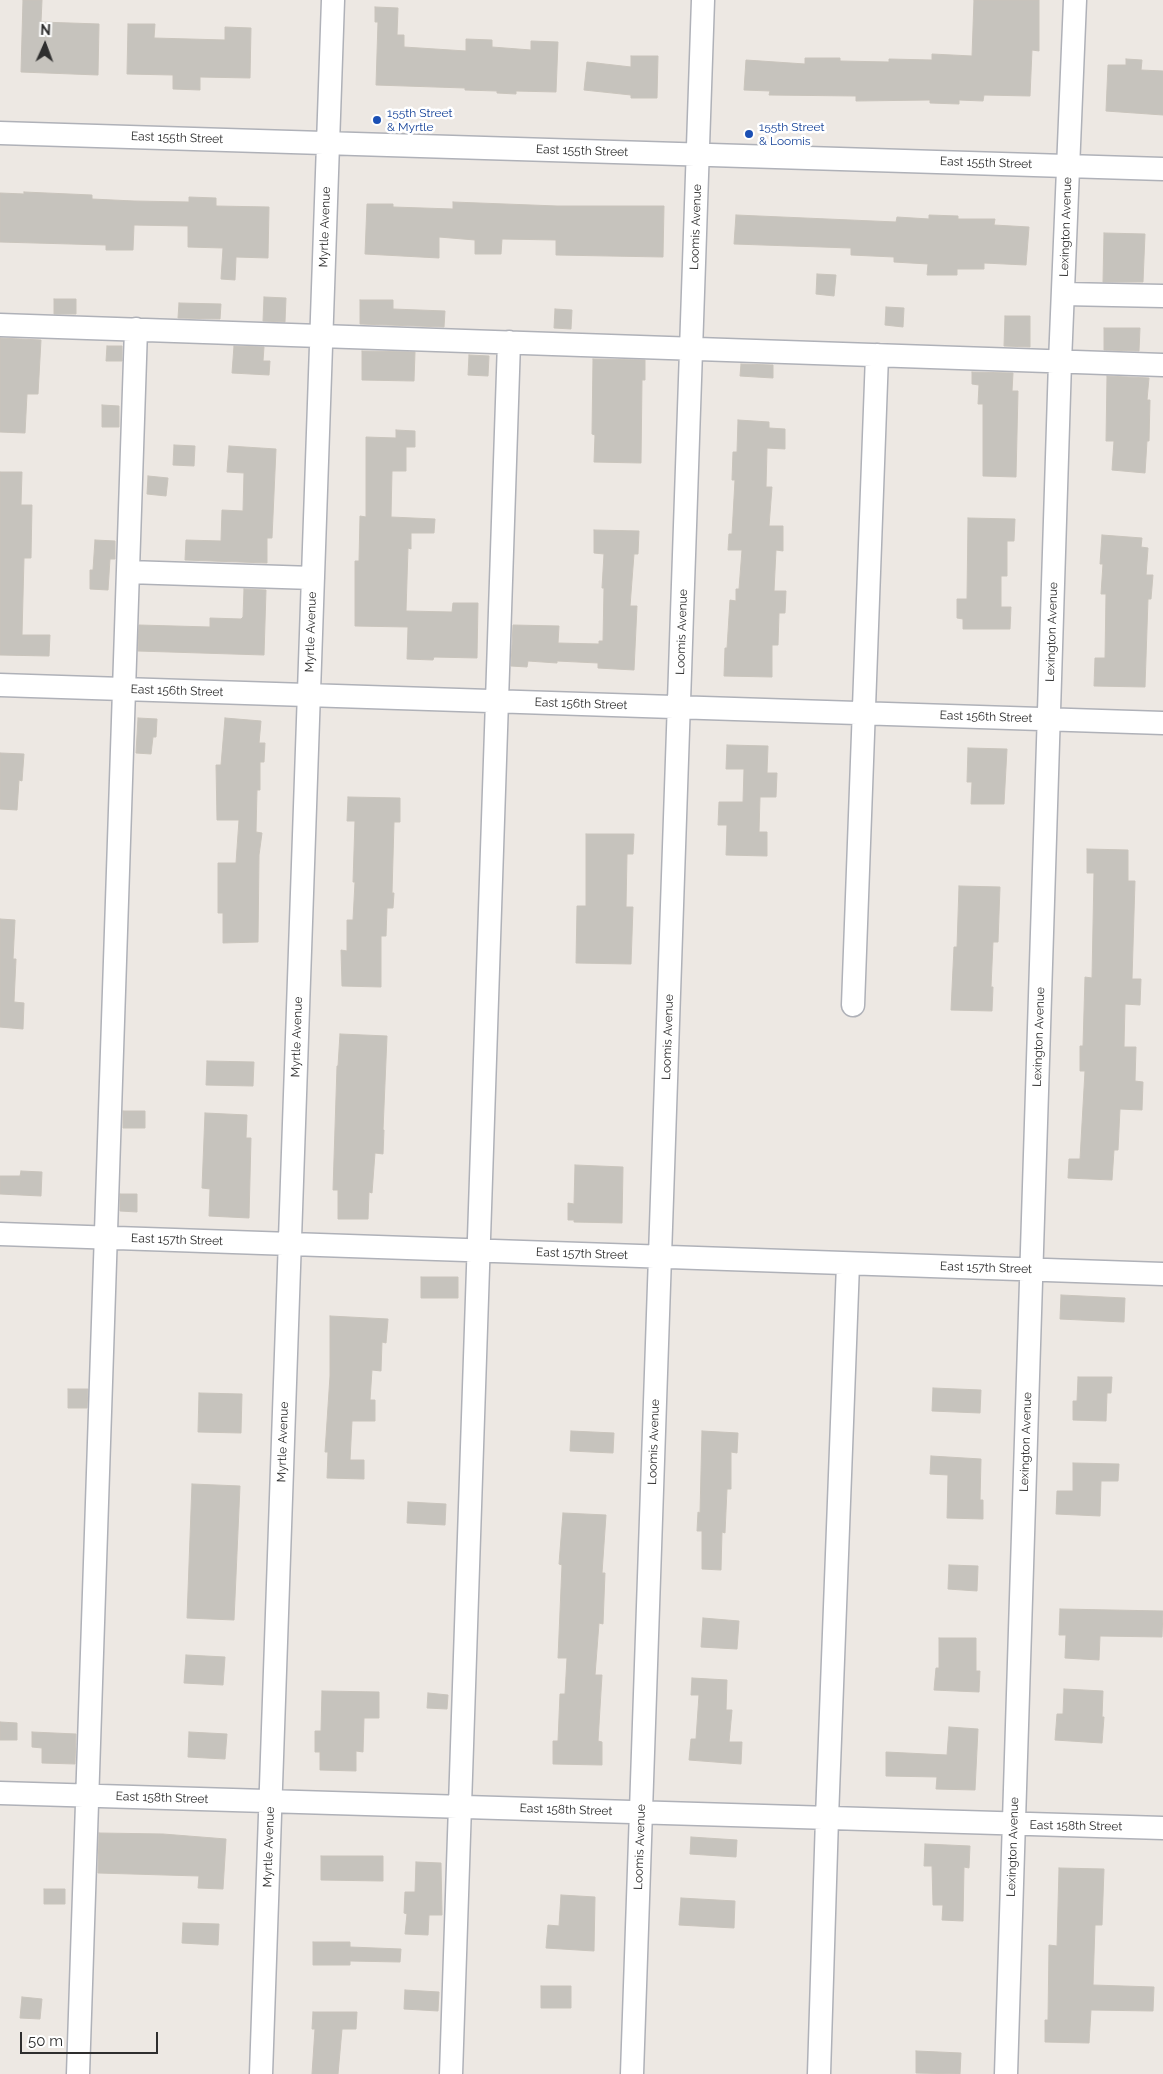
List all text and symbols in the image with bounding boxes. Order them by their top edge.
north arrow [20,20,70,70]
text: N [40,22,51,38]
place label: 155th Street & Myrtle [387,106,453,134]
marker: 155th Street & Myrtle [371,114,383,126]
place label: 155th Street & Loomis [759,120,825,148]
marker: 155th Street & Loomis [743,128,755,140]
street label: East 155th Street [131,129,223,147]
street label: East 155th Street [536,142,628,160]
street label: East 155th Street [940,154,1032,172]
street label: Lexington Avenue [1057,177,1075,277]
street label: Loomis Avenue [687,184,705,270]
street label: Myrtle Avenue [316,186,334,268]
street label: Lexington Avenue [1043,582,1061,682]
street label: Loomis Avenue [673,589,691,675]
street label: Myrtle Avenue [302,591,320,673]
street label: East 156th Street [130,682,224,700]
street label: East 156th Street [534,695,628,713]
street label: East 156th Street [939,708,1033,726]
street label: Lexington Avenue [1030,987,1048,1087]
street label: Loomis Avenue [659,994,677,1080]
street label: Myrtle Avenue [288,996,306,1078]
street label: East 157th Street [131,1231,223,1249]
street label: East 157th Street [536,1245,628,1263]
street label: East 157th Street [940,1259,1032,1277]
street label: Lexington Avenue [1017,1392,1035,1492]
street label: Loomis Avenue [645,1399,663,1485]
street label: Myrtle Avenue [274,1401,292,1483]
street label: East 158th Street [115,1789,209,1807]
street label: Lexington Avenue [1004,1797,1022,1897]
street label: East 158th Street [519,1801,613,1819]
street label: Loomis Avenue [631,1804,649,1890]
street label: Myrtle Avenue [260,1806,278,1888]
street label: East 158th Street [1029,1818,1123,1834]
scale bar [22,2022,160,2054]
text: 50 m [28,2032,63,2050]

